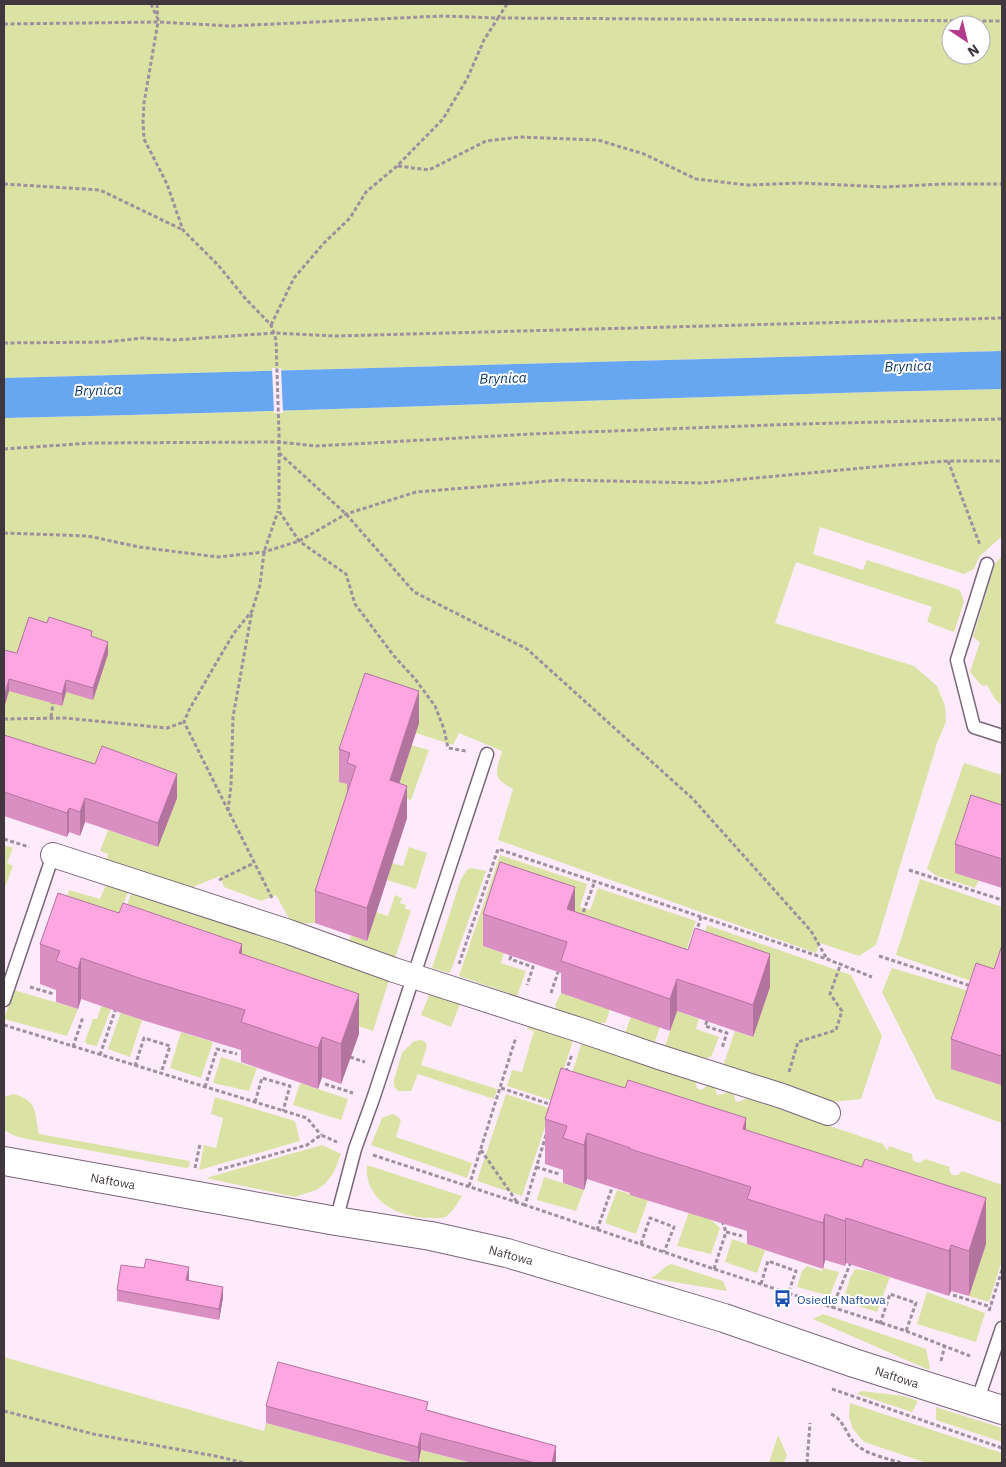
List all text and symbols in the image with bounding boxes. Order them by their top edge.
north arrow [941,15,991,65]
text: N [964,40,983,61]
water label: Brynica [884,356,932,376]
water label: Brynica [479,368,527,388]
water label: Brynica [74,380,122,400]
street label: Naftowa [89,1170,137,1192]
street label: Naftowa [487,1242,535,1268]
bus stop icon: Osiedle Naftowa [773,1289,793,1309]
place label: Osiedle Naftowa [797,1292,886,1307]
street label: Naftowa [873,1363,921,1391]

